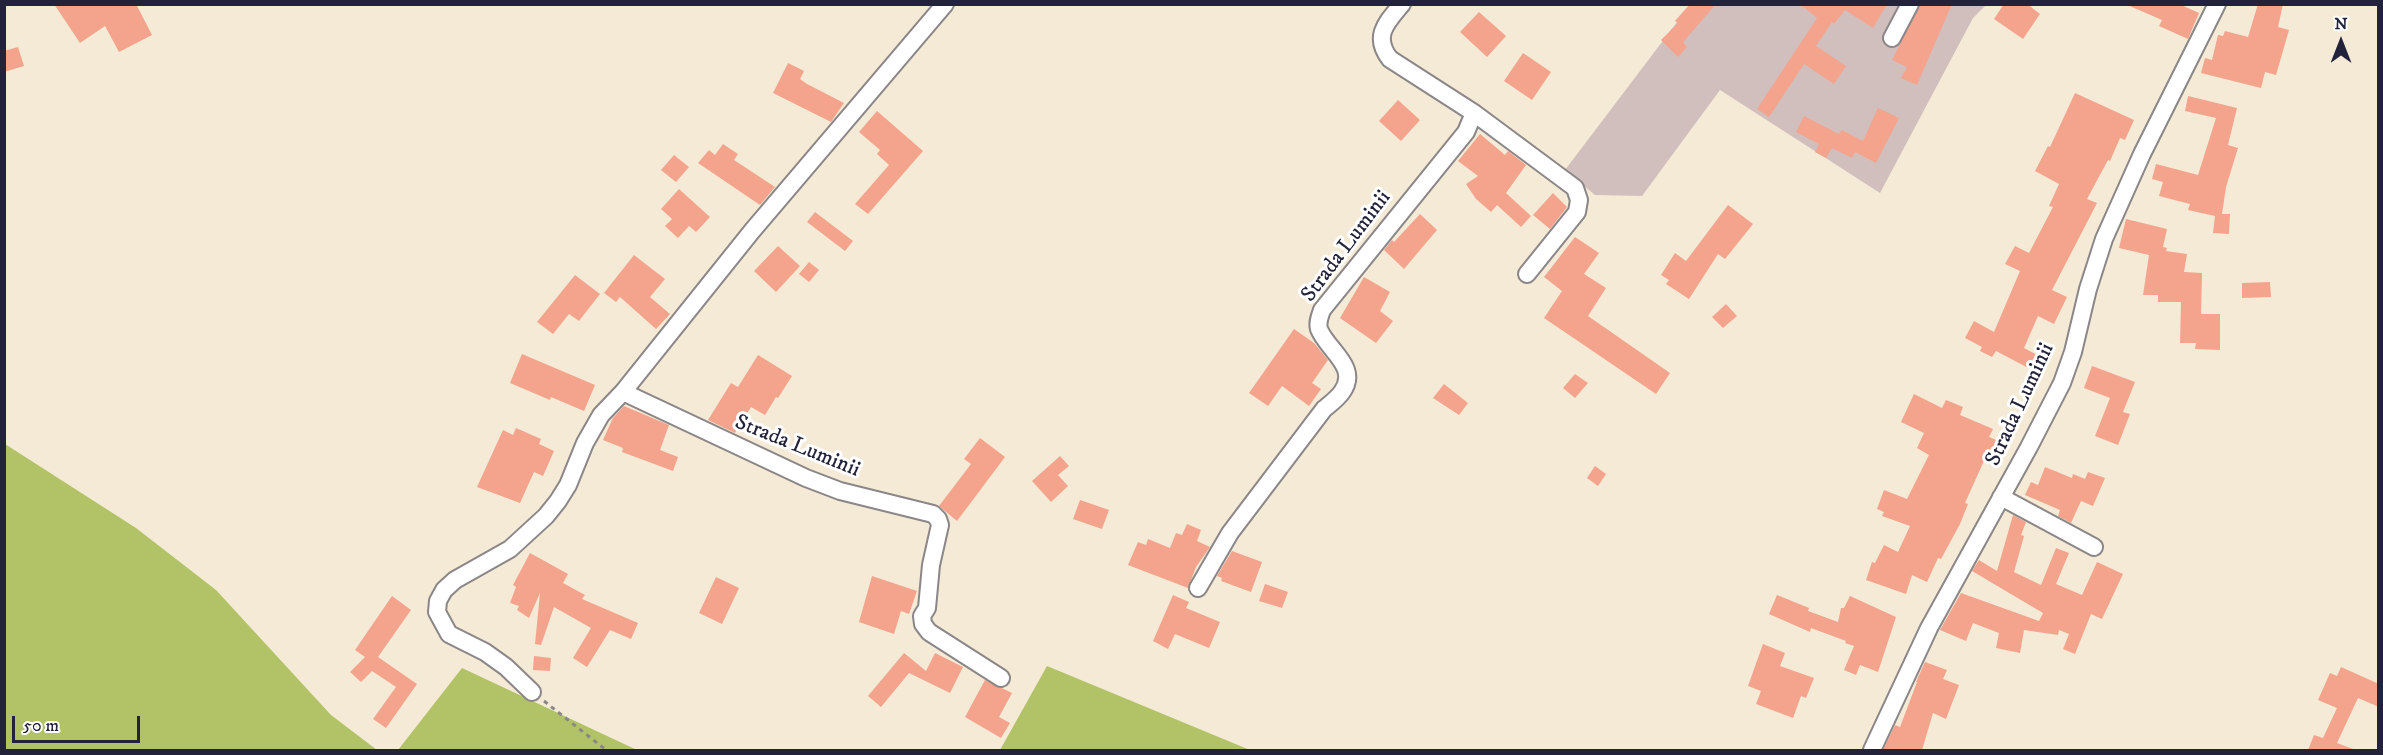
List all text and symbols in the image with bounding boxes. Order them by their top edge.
north arrow [2311,12,2371,72]
text: N [2334,14,2348,34]
street label: Strada Luminii [1297,186,1397,308]
street label: Strada Luminii [1981,339,2061,471]
street label: Strada Luminii [731,410,863,484]
scale bar [15,704,142,742]
text: 50 m [23,715,59,737]

